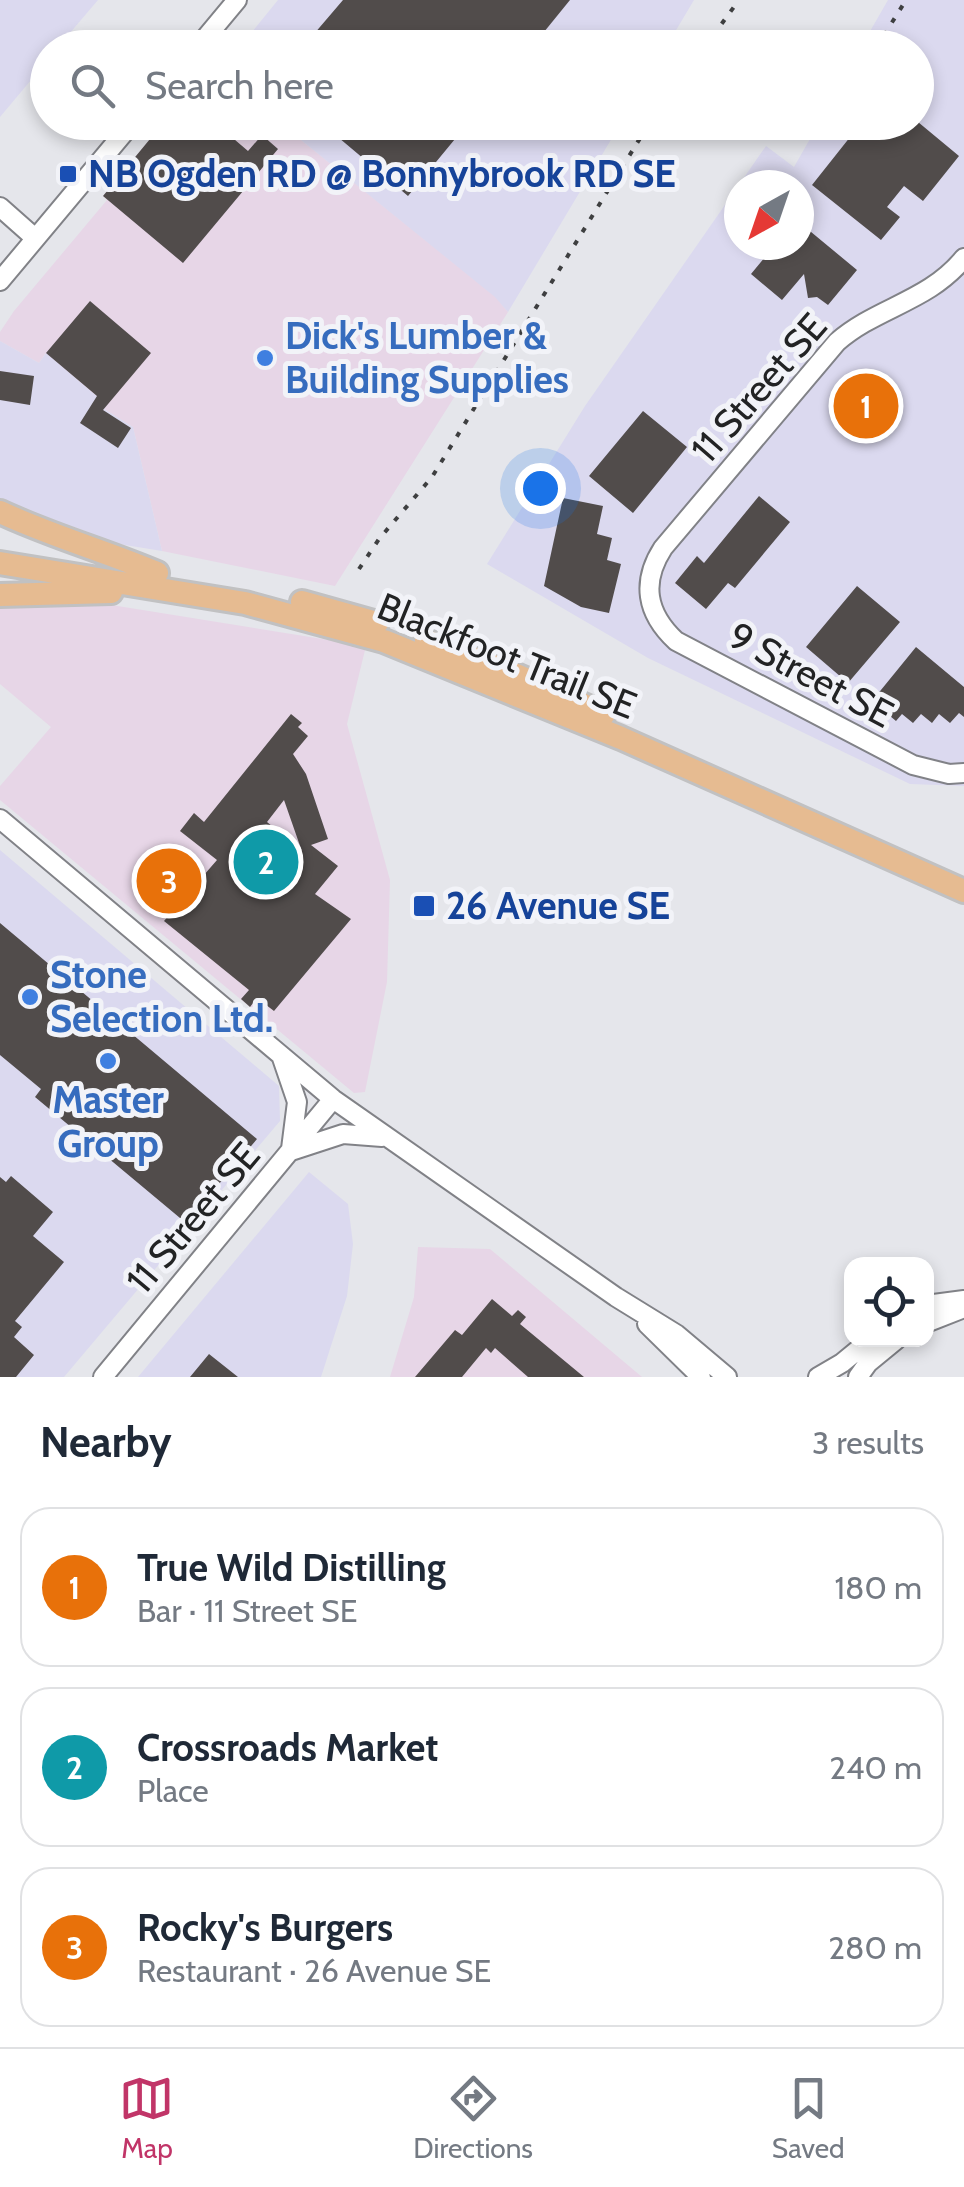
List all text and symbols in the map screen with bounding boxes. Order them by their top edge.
search box [30,30,934,140]
icon: search [65,58,120,113]
text: Search here [145,62,334,109]
place label: NB Ogden RD @ Bonnybrook RD SE [88,150,676,197]
marker: NB Ogden RD @ Bonnybrook RD SE [57,163,79,185]
north arrow [724,170,814,260]
street label: 11 Street SE [681,303,836,472]
place label: Dick's Lumber & Building Supplies [285,312,569,403]
marker: Dick's Lumber & Building Supplies [254,347,276,369]
pin: 1 [834,368,898,444]
your location [515,463,566,514]
street label: Blackfoot Trail SE [371,582,643,729]
street label: 9 Street SE [721,612,902,737]
pin: 2 [234,824,298,900]
pin: 3 [136,844,202,918]
place label: 26 Avenue SE [446,882,670,929]
marker: 26 Avenue SE [411,893,437,919]
place label: Stone Selection Ltd. [50,951,273,1042]
marker: Stone Selection Ltd. [19,986,41,1008]
marker: Master Group [97,1050,119,1072]
place label: Master Group [52,1076,164,1167]
street label: 11 Street SE [116,1133,269,1303]
map controls [844,1257,934,1347]
button: locate [844,1257,934,1347]
text: Nearby [40,1416,172,1468]
text: 3 results [812,1423,924,1462]
text: True Wild Distilling [137,1544,446,1591]
text: 1 [69,1568,80,1607]
text: 180 m [835,1568,922,1607]
text: Bar · 11 Street SE [137,1591,358,1630]
text: Crossroads Market [137,1724,438,1771]
text: 2 [66,1748,83,1787]
text: 240 m [829,1748,922,1787]
text: Place [137,1771,209,1810]
text: Rocky's Burgers [137,1904,393,1951]
text: 3 [66,1928,83,1967]
text: 280 m [828,1928,922,1967]
text: Restaurant · 26 Avenue SE [137,1951,491,1990]
tab: Map [119,2071,174,2165]
tab: Directions [413,2071,533,2165]
tab: Saved [772,2071,845,2165]

